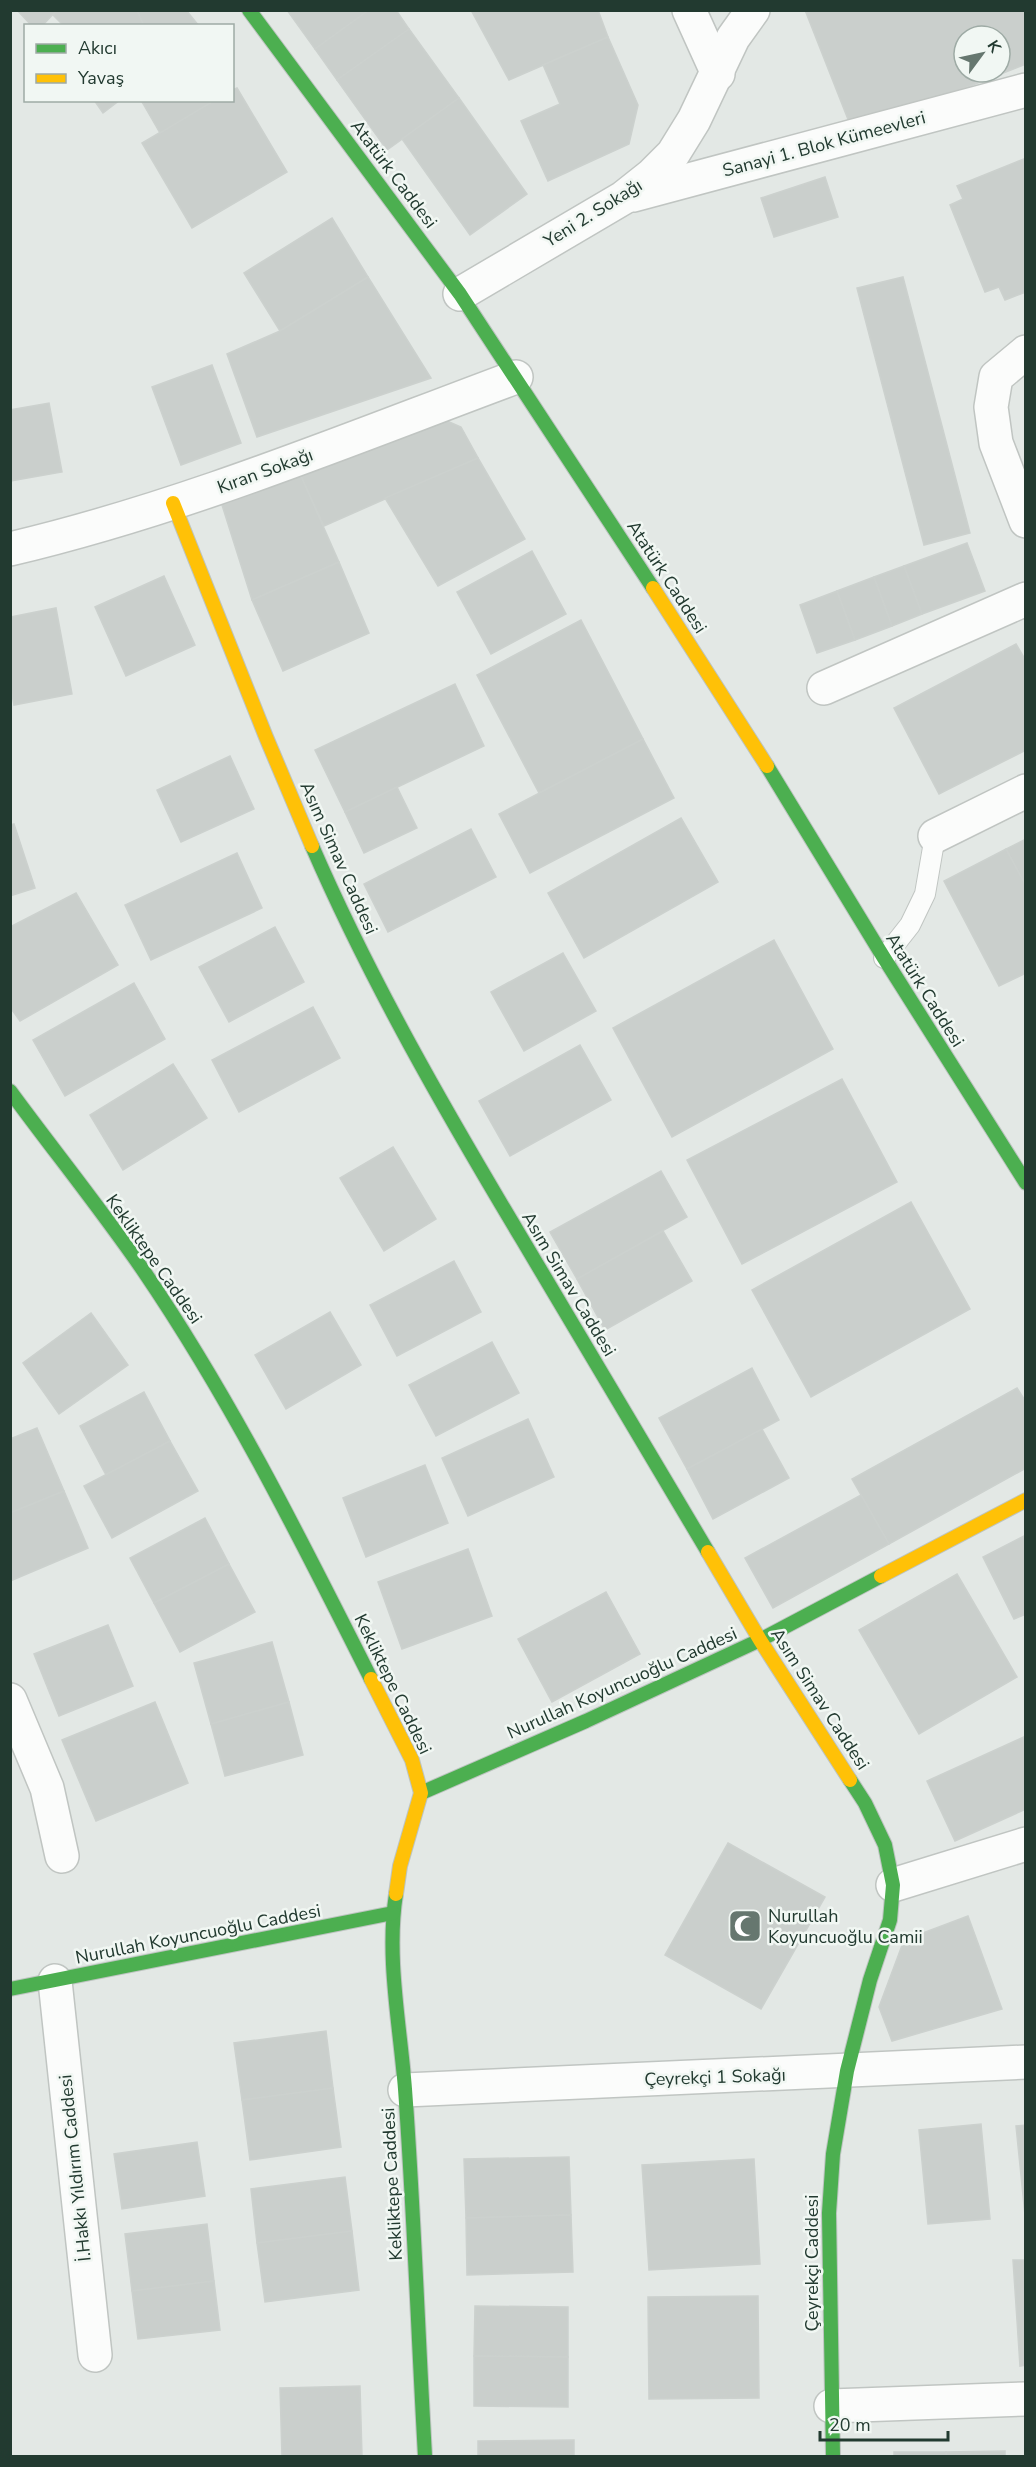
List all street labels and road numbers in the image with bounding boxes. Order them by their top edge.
street label: Sanayi 1. Blok Kümeevleri [720,105,928,183]
street label: Atatürk Caddesi [345,115,443,233]
street label: Yeni 2. Sokağı [538,173,647,253]
street label: Kıran Sokağı [214,443,316,499]
street label: Atatürk Caddesi [622,516,712,638]
street label: Asım Simav Caddesi [295,778,383,938]
street label: Atatürk Caddesi [880,929,970,1051]
street label: Kekliktepe Caddesi [100,1189,208,1329]
street label: Asım Simav Caddesi [516,1207,622,1361]
street label: Kekliktepe Caddesi [349,1610,437,1758]
street label: Nurullah Koyuncuoğlu Caddesi [503,1621,741,1745]
street label: Asım Simav Caddesi [765,1623,875,1775]
street label: Nurullah Koyuncuoğlu Caddesi [73,1898,323,1970]
street label: Çeyrekçi 1 Sokağı [644,2063,786,2091]
street label: İ.Hakkı Yıldırım Caddesi [53,2073,97,2263]
street label: Kekliktepe Caddesi [376,2107,408,2261]
street label: Çeyrekçi Caddesi [800,2195,824,2331]

